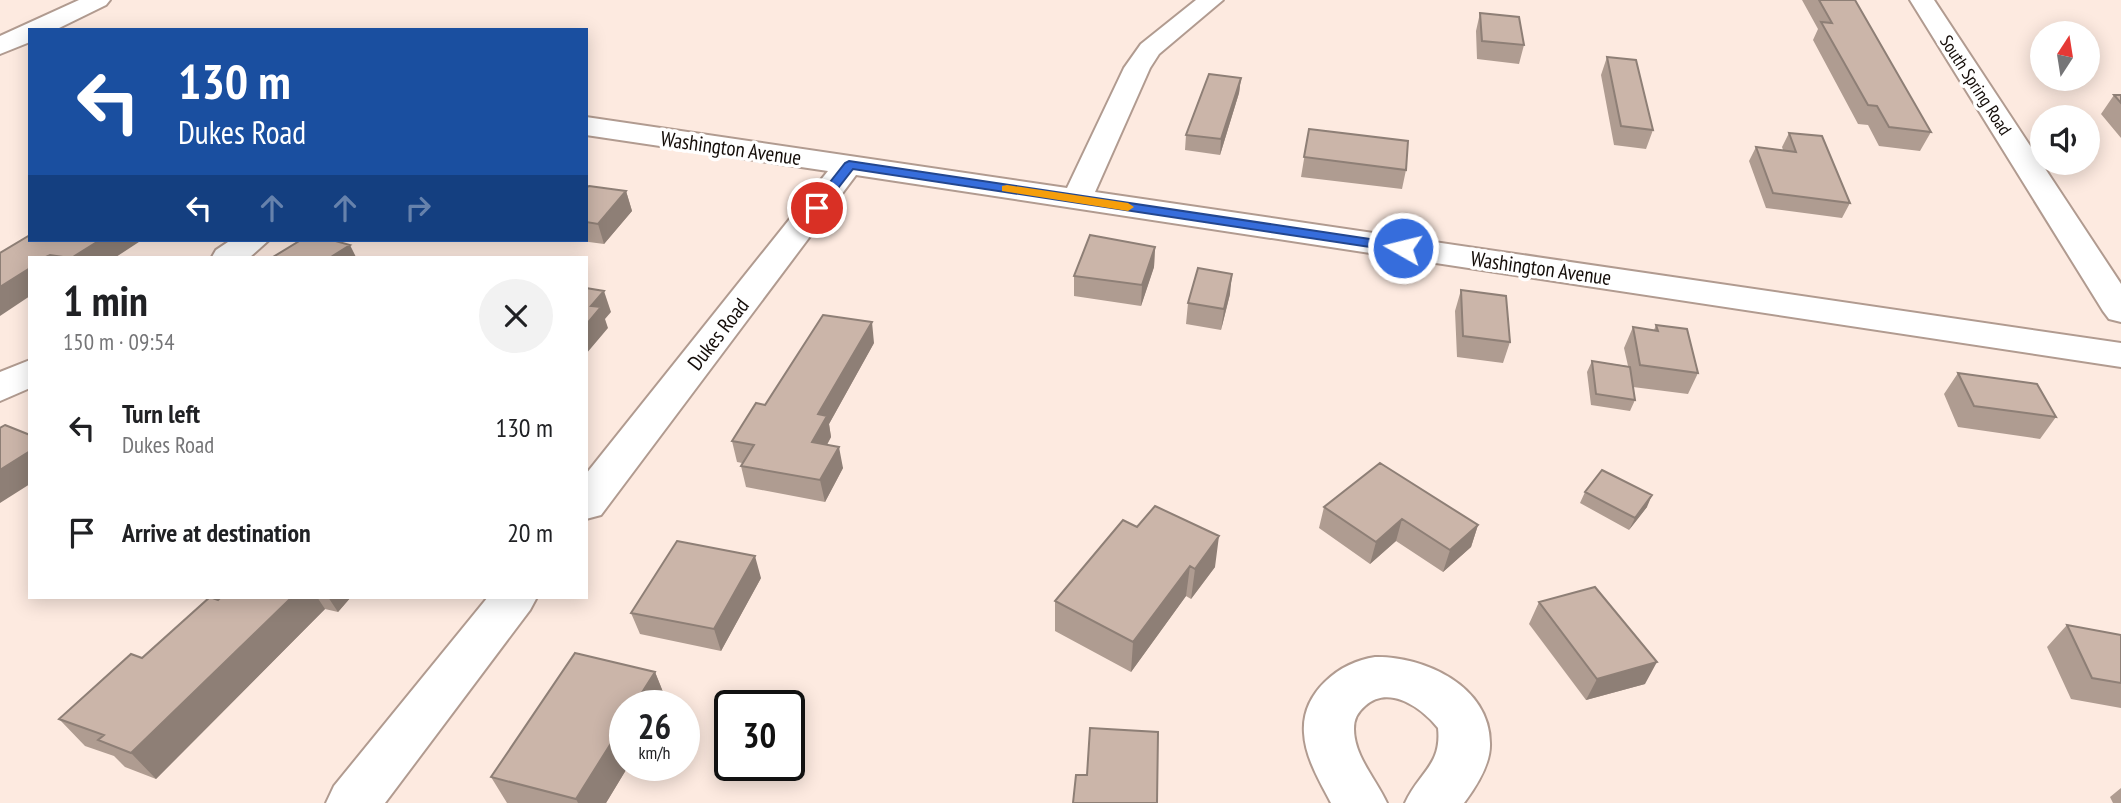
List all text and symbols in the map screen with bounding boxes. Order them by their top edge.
north arrow [2030,21,2100,91]
map controls [2030,21,2100,175]
street label: South Spring Road [1935,31,2017,139]
text: 130 m [178,49,291,113]
icon: left [63,56,154,147]
button: sound [2030,105,2100,175]
text: Dukes Road [178,111,306,153]
street label: Washington Avenue [659,125,803,171]
pin [787,178,847,238]
icon: left [180,189,218,227]
icon: ahead [253,189,291,227]
icon: ahead [326,189,364,227]
icon: right [399,189,437,227]
icon: arrive [798,189,836,227]
position arrow [1366,211,1440,285]
street label: Washington Avenue [1469,245,1613,291]
text: 1 min [63,273,148,328]
button: close [479,279,553,353]
street label: Dukes Road [681,293,755,375]
text: 150 m · 09:54 [63,327,175,356]
text: Turn left [122,397,200,430]
icon: left [63,409,101,447]
text: 130 m [495,411,553,444]
text: Dukes Road [122,430,214,459]
icon: arrive [63,514,101,552]
text: Arrive at destination [122,516,311,549]
text: 20 m [507,516,553,549]
speed limit sign: 30 [714,690,805,781]
text: 26 [638,703,671,749]
text: km/h [639,741,670,764]

